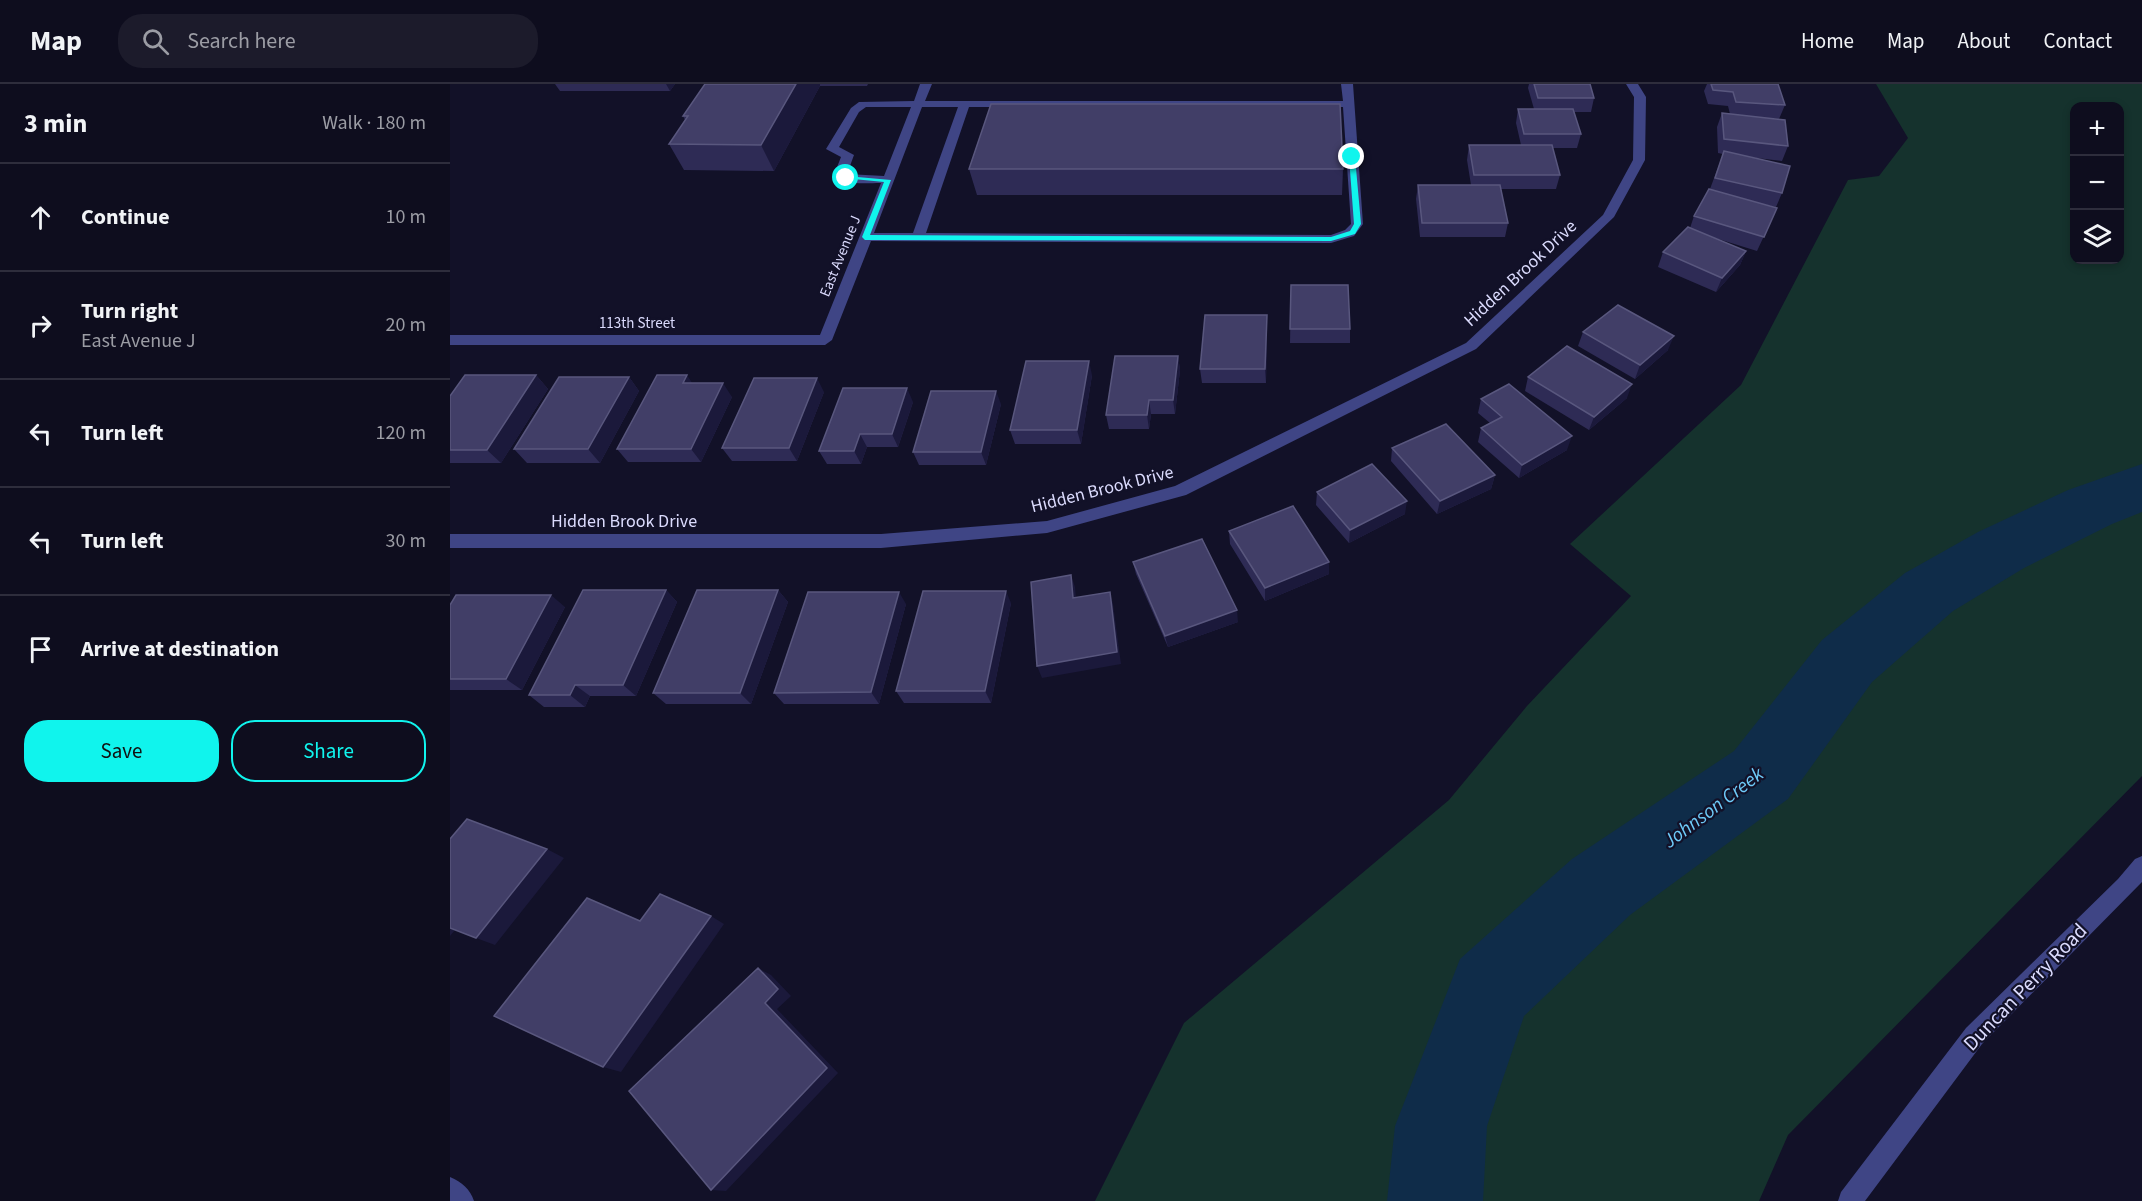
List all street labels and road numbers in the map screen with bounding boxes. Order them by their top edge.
street label: East Avenue J [815,212,866,300]
street label: Hidden Brook Drive [1458,214,1582,332]
street label: 113th Street [599,313,675,334]
street label: Hidden Brook Drive [1028,460,1176,519]
street label: Hidden Brook Drive [551,509,697,534]
street label: Duncan Perry Road [1956,916,2094,1058]

